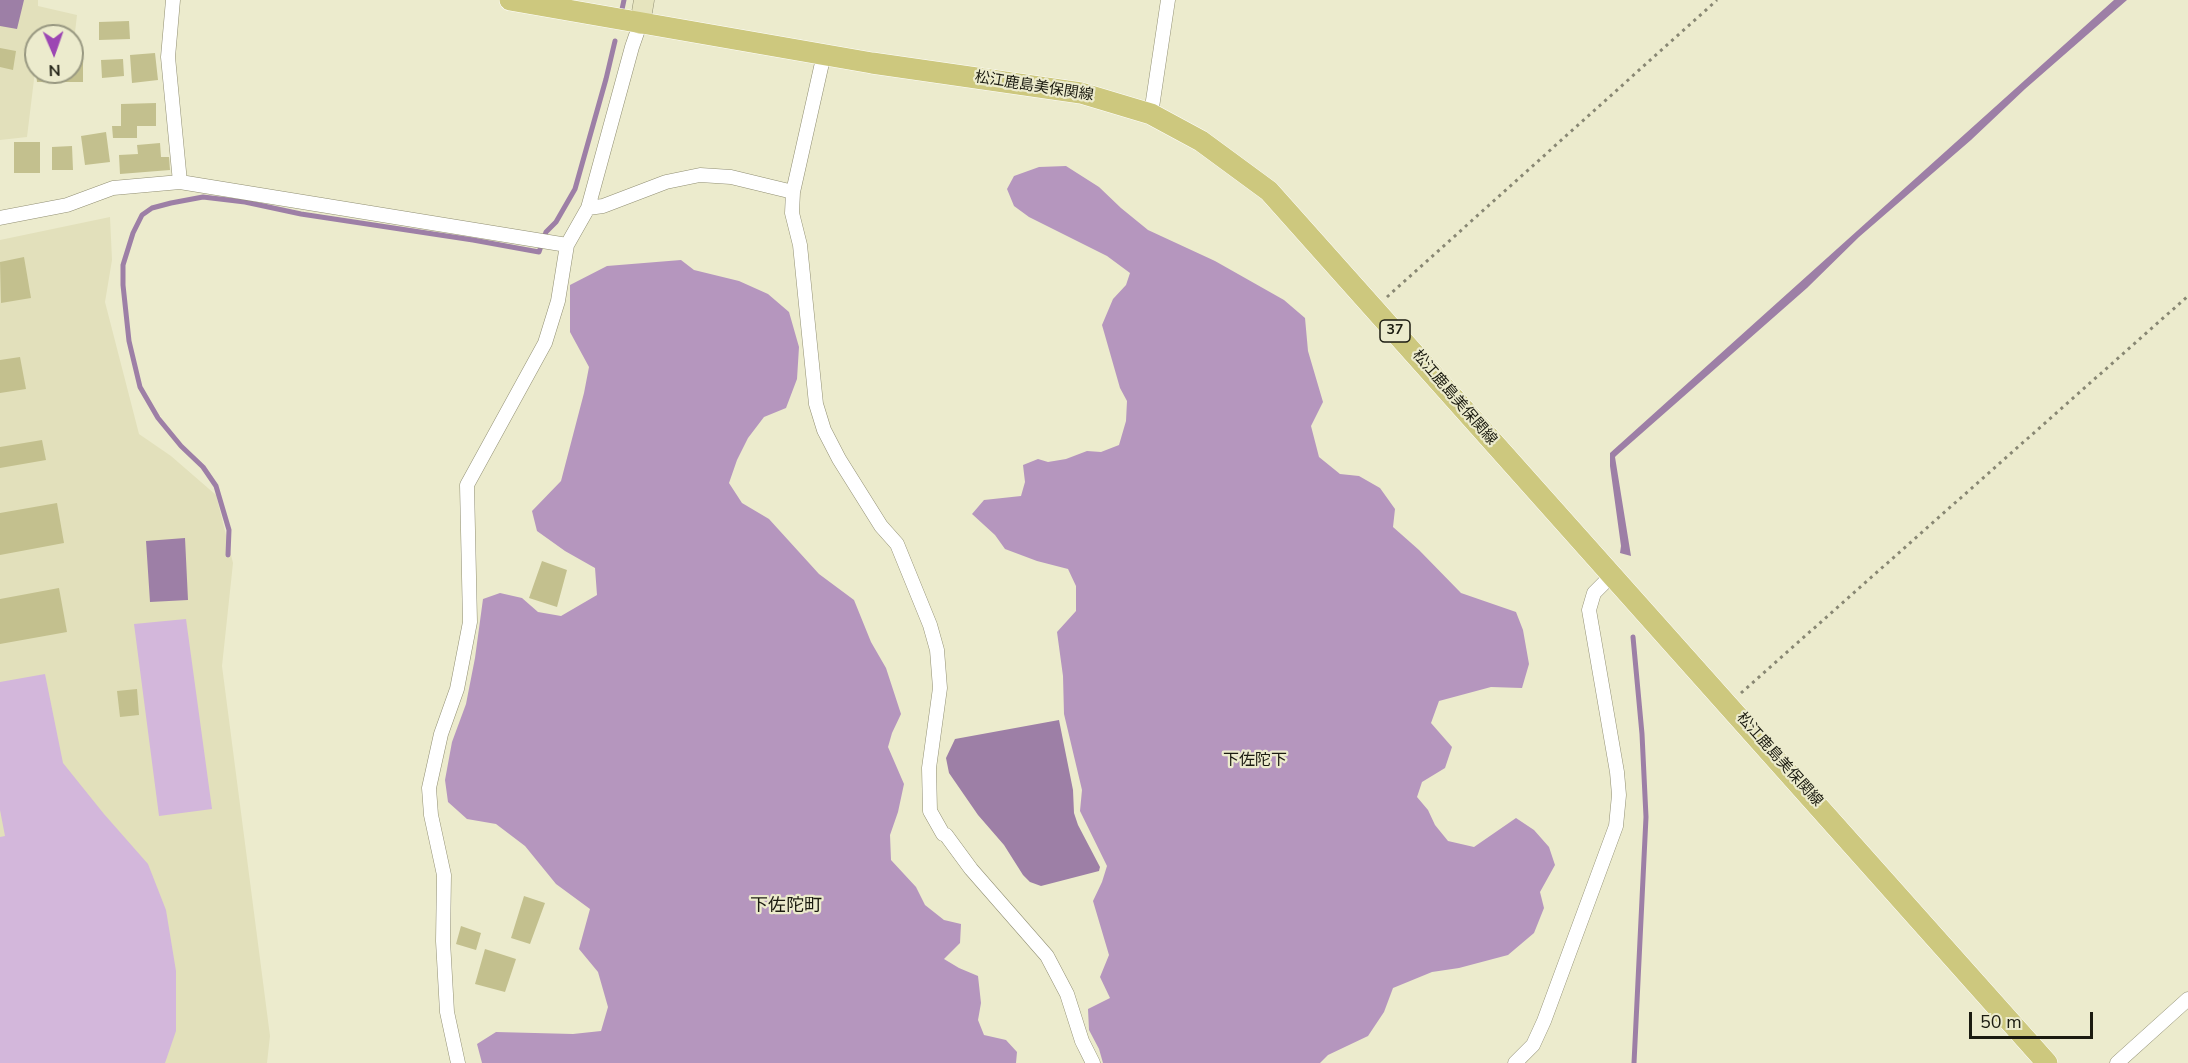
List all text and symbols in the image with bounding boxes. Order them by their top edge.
north arrow [24,24,84,84]
text: N [48,59,61,81]
street label: 松江鹿島美保関線 [973,69,1095,105]
road number: 37 [1380,320,1410,342]
street label: 松江鹿島美保関線 [1408,347,1500,449]
street label: 松江鹿島美保関線 [1732,709,1826,811]
district label: 下佐陀下 [1223,751,1287,771]
district label: 下佐陀町 [750,896,822,918]
scale bar [1972,1000,2096,1038]
text: 50 m [1980,1010,2022,1034]

